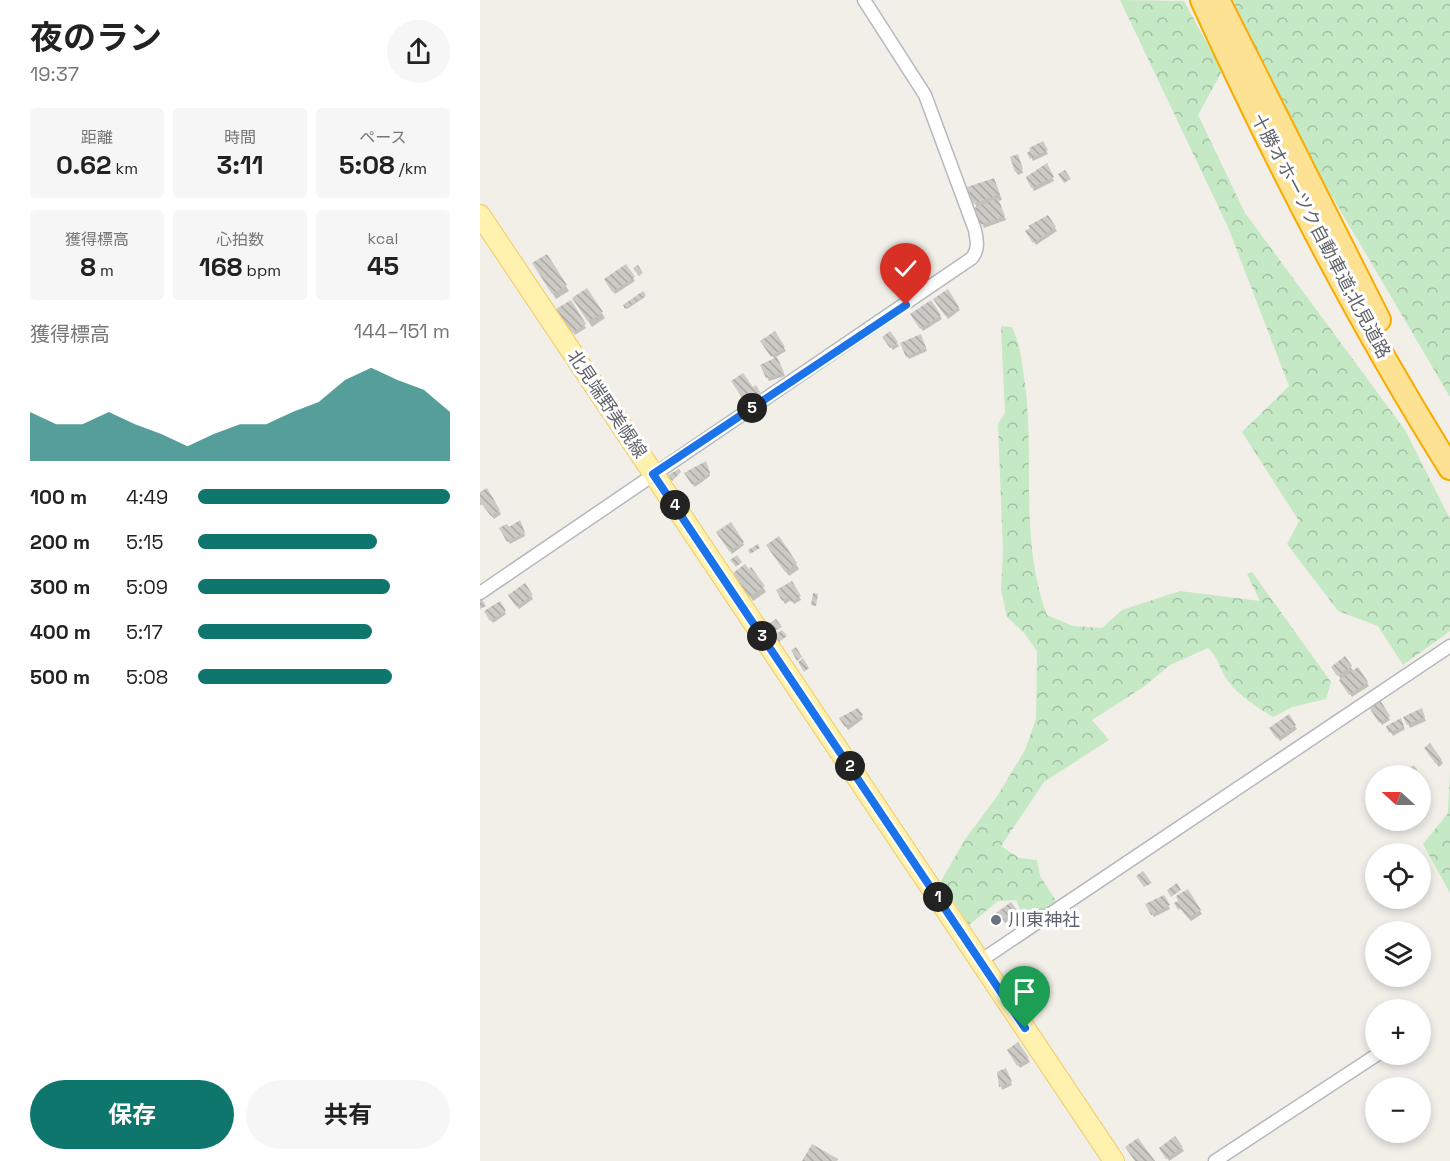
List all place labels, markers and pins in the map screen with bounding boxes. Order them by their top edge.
pin [880,243,931,305]
pin: 5 [737,393,767,423]
pin: 4 [660,490,690,520]
pin: 3 [747,621,777,651]
pin: 2 [835,751,865,781]
pin: 1 [923,882,953,912]
place label: 川東神社 [1008,908,1080,931]
marker: 川東神社 [989,913,1003,927]
pin [999,966,1050,1028]

